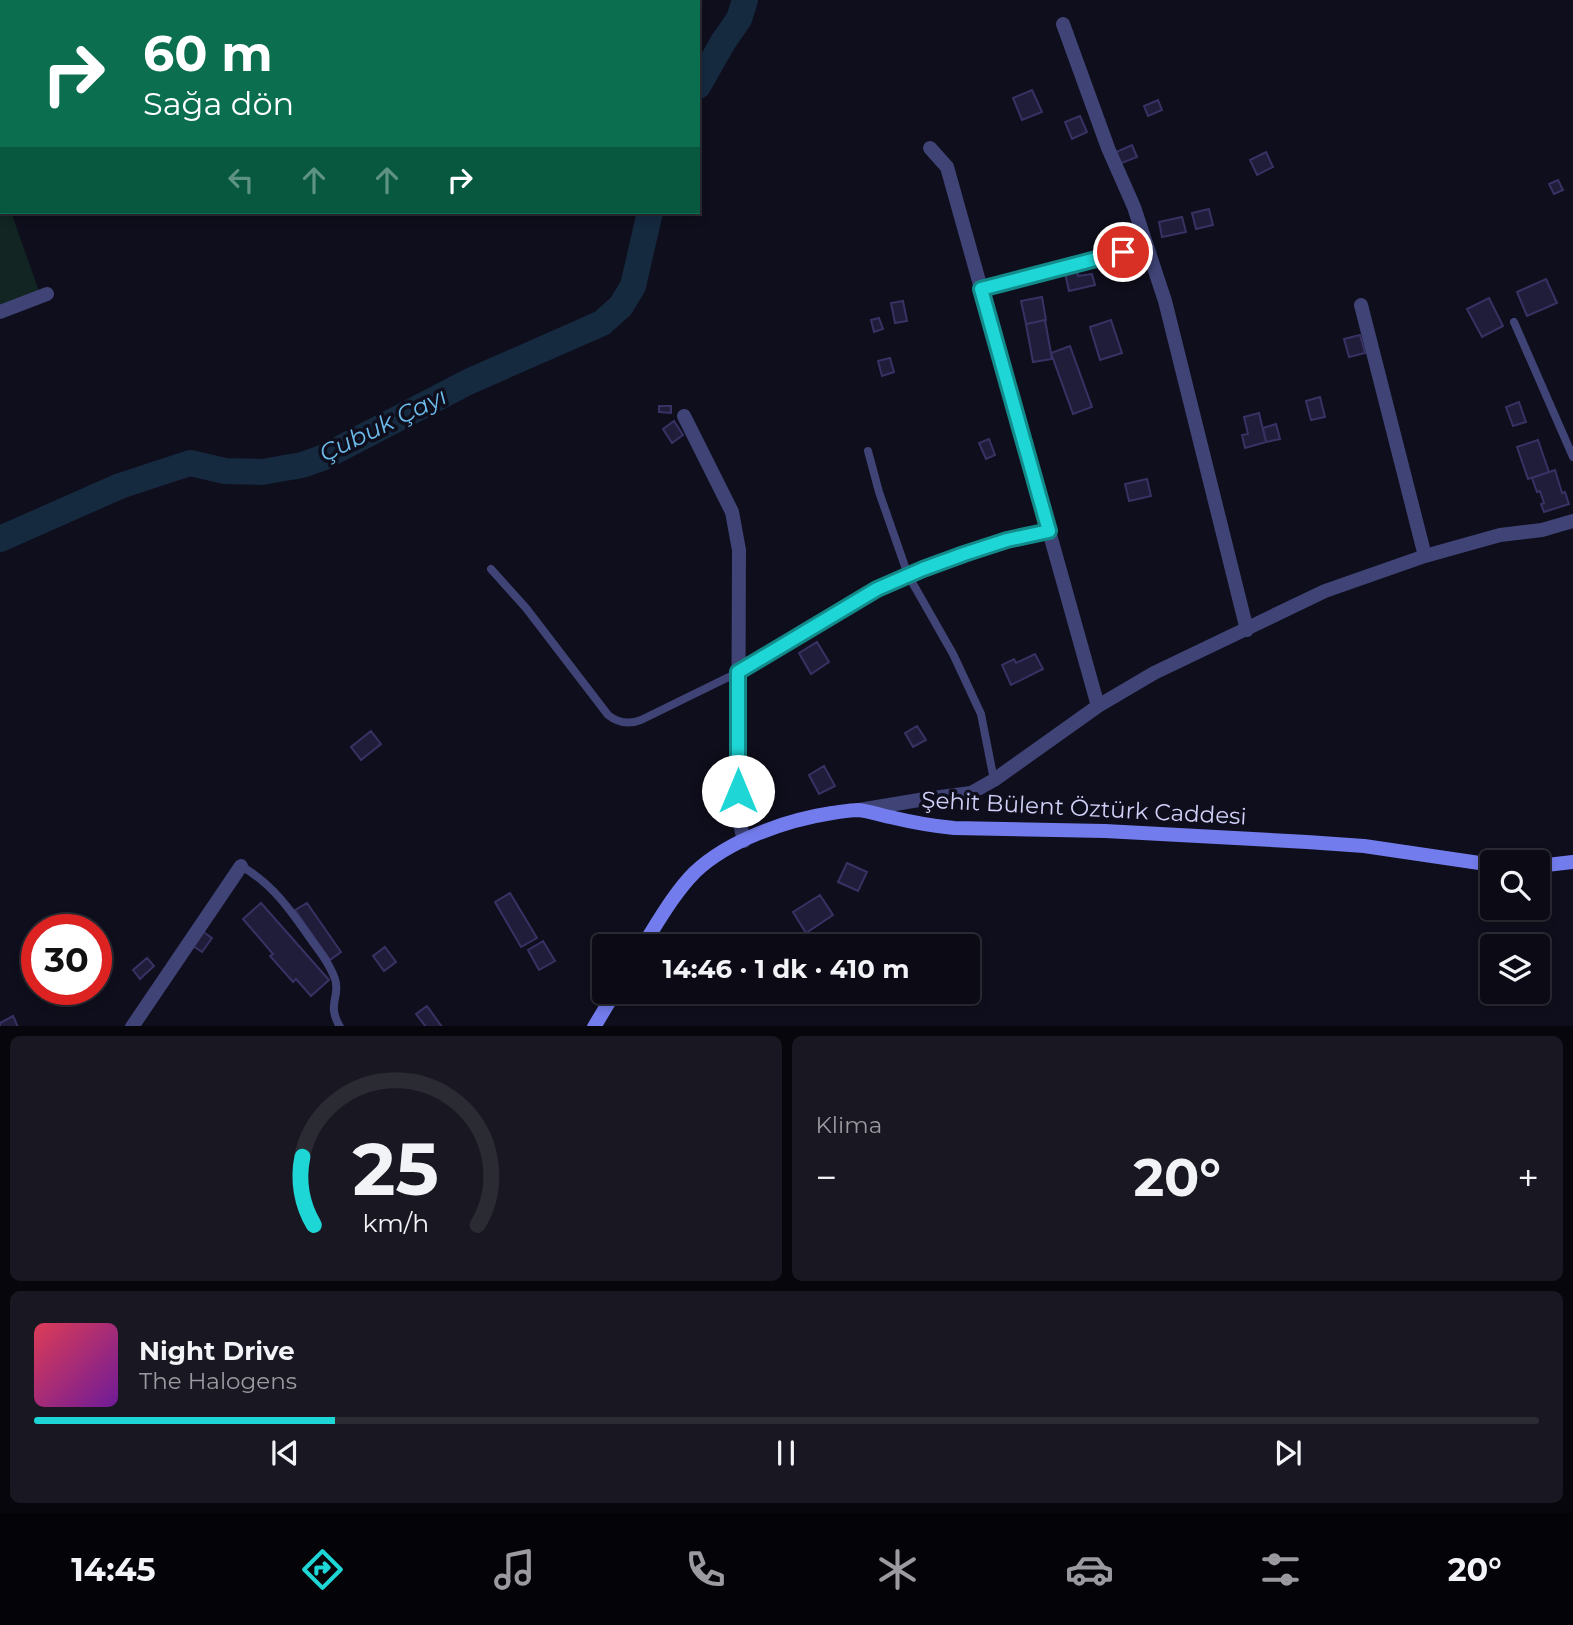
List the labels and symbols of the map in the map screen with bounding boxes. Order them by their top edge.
pin [1093,222,1153,282]
water label: Çubuk Çayı [314,381,451,468]
position arrow [701,754,775,828]
street label: Şehit Bülent Öztürk Caddesi [921,785,1247,831]
speed limit sign: 30 [21,914,112,1005]

